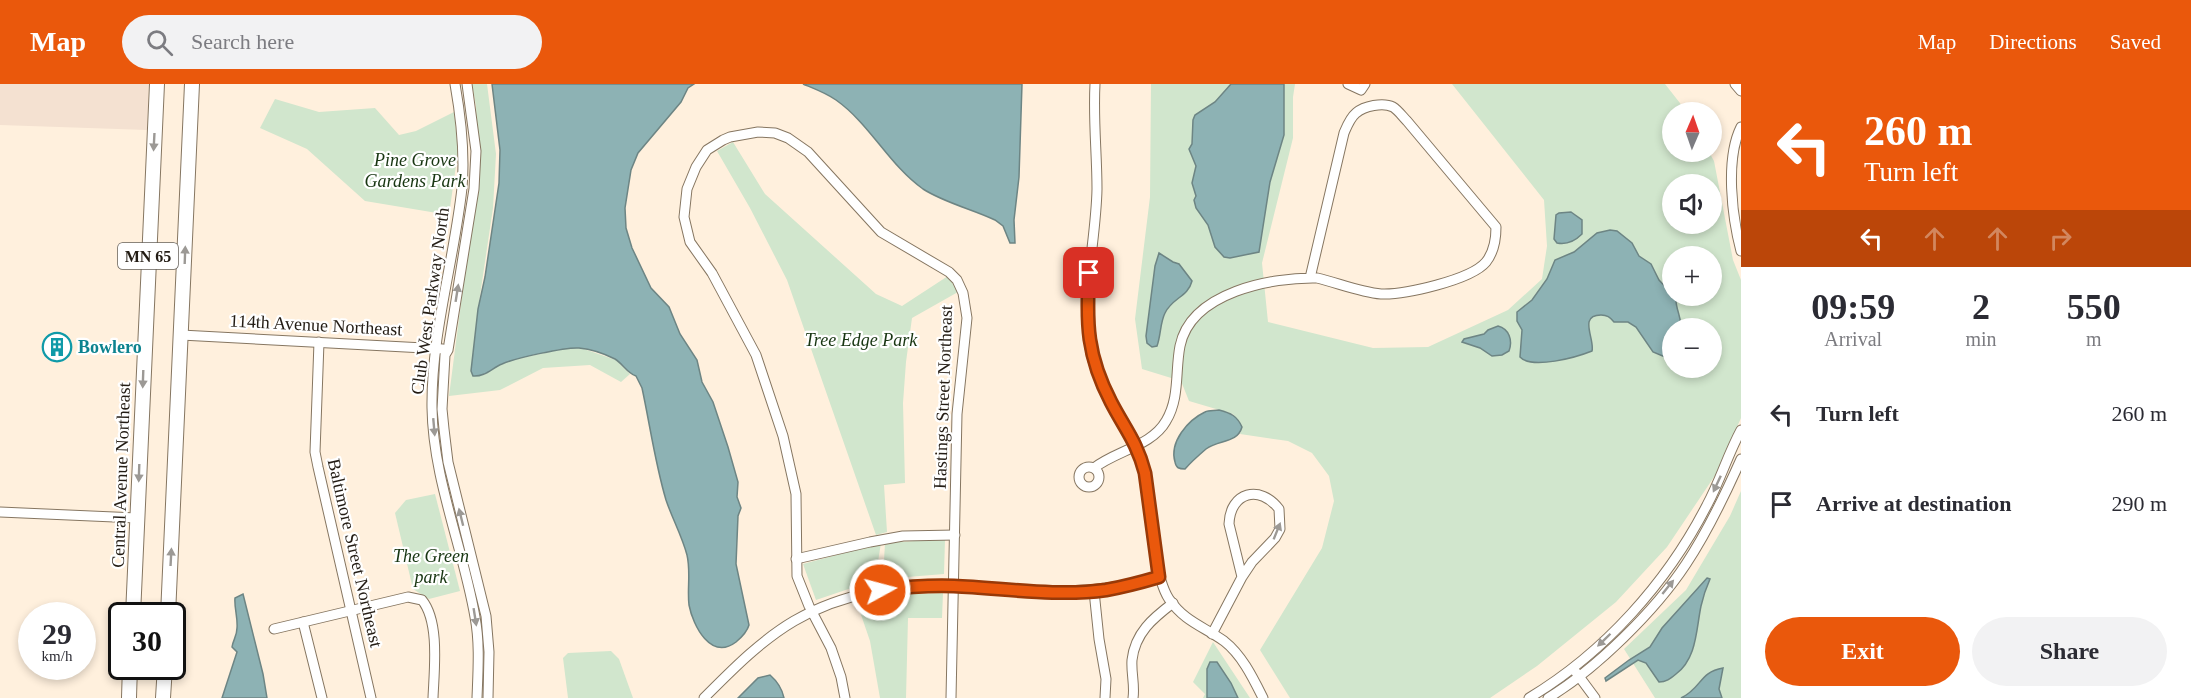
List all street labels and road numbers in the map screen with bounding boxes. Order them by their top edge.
street label: Club West Parkway North [407,206,453,396]
road number: MN 65 [118,243,178,269]
street label: Hastings Street Northeast [930,305,956,489]
street label: 114th Avenue Northeast [229,310,403,340]
street label: Central Avenue Northeast [108,382,134,568]
street label: Baltimore Street Northeast [324,457,386,649]

